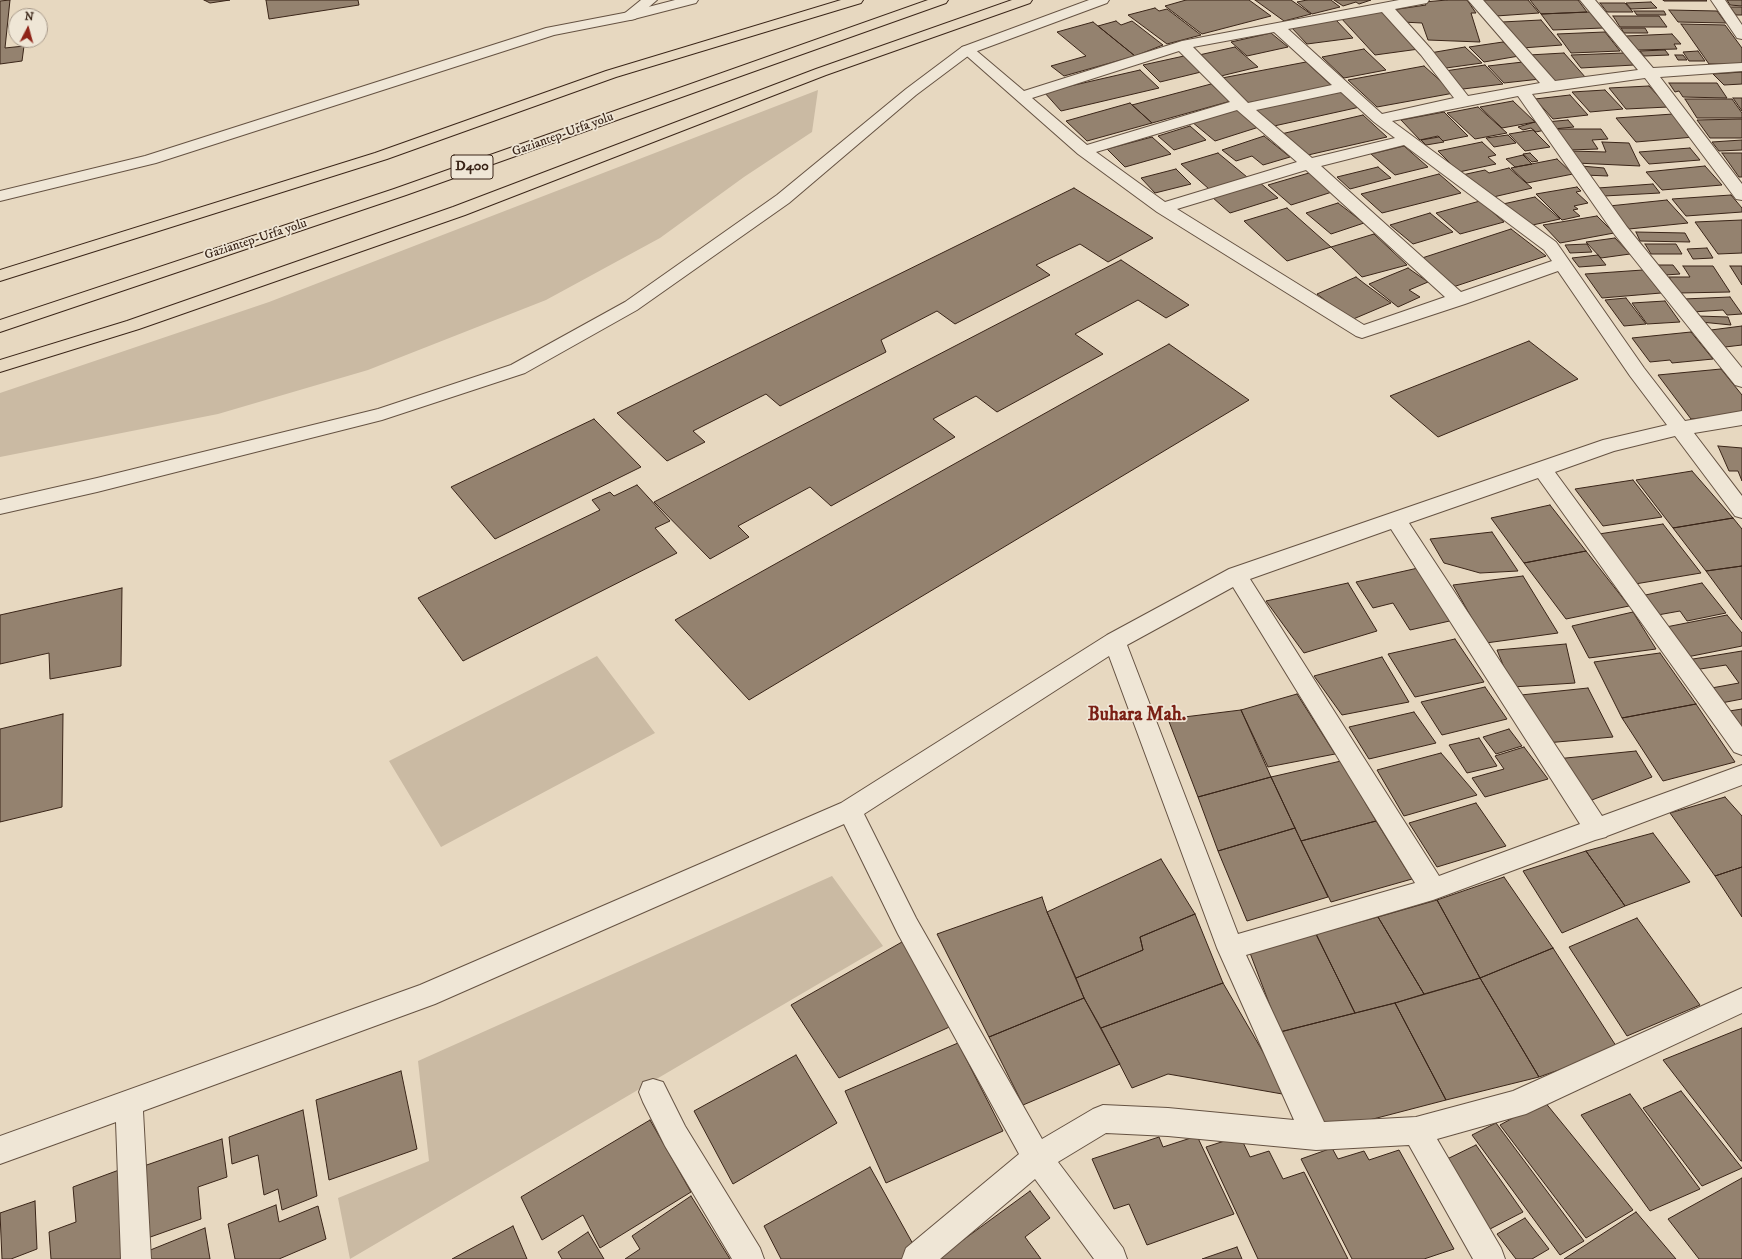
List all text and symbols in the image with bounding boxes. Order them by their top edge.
north arrow [8,8,48,48]
text: N [24,10,34,24]
street label: Gaziantep-Urfa yolu [510,109,616,161]
road number: D400 [451,155,493,179]
street label: Gaziantep-Urfa yolu [203,216,309,264]
district label: Buhara Mah. [1088,705,1186,727]

